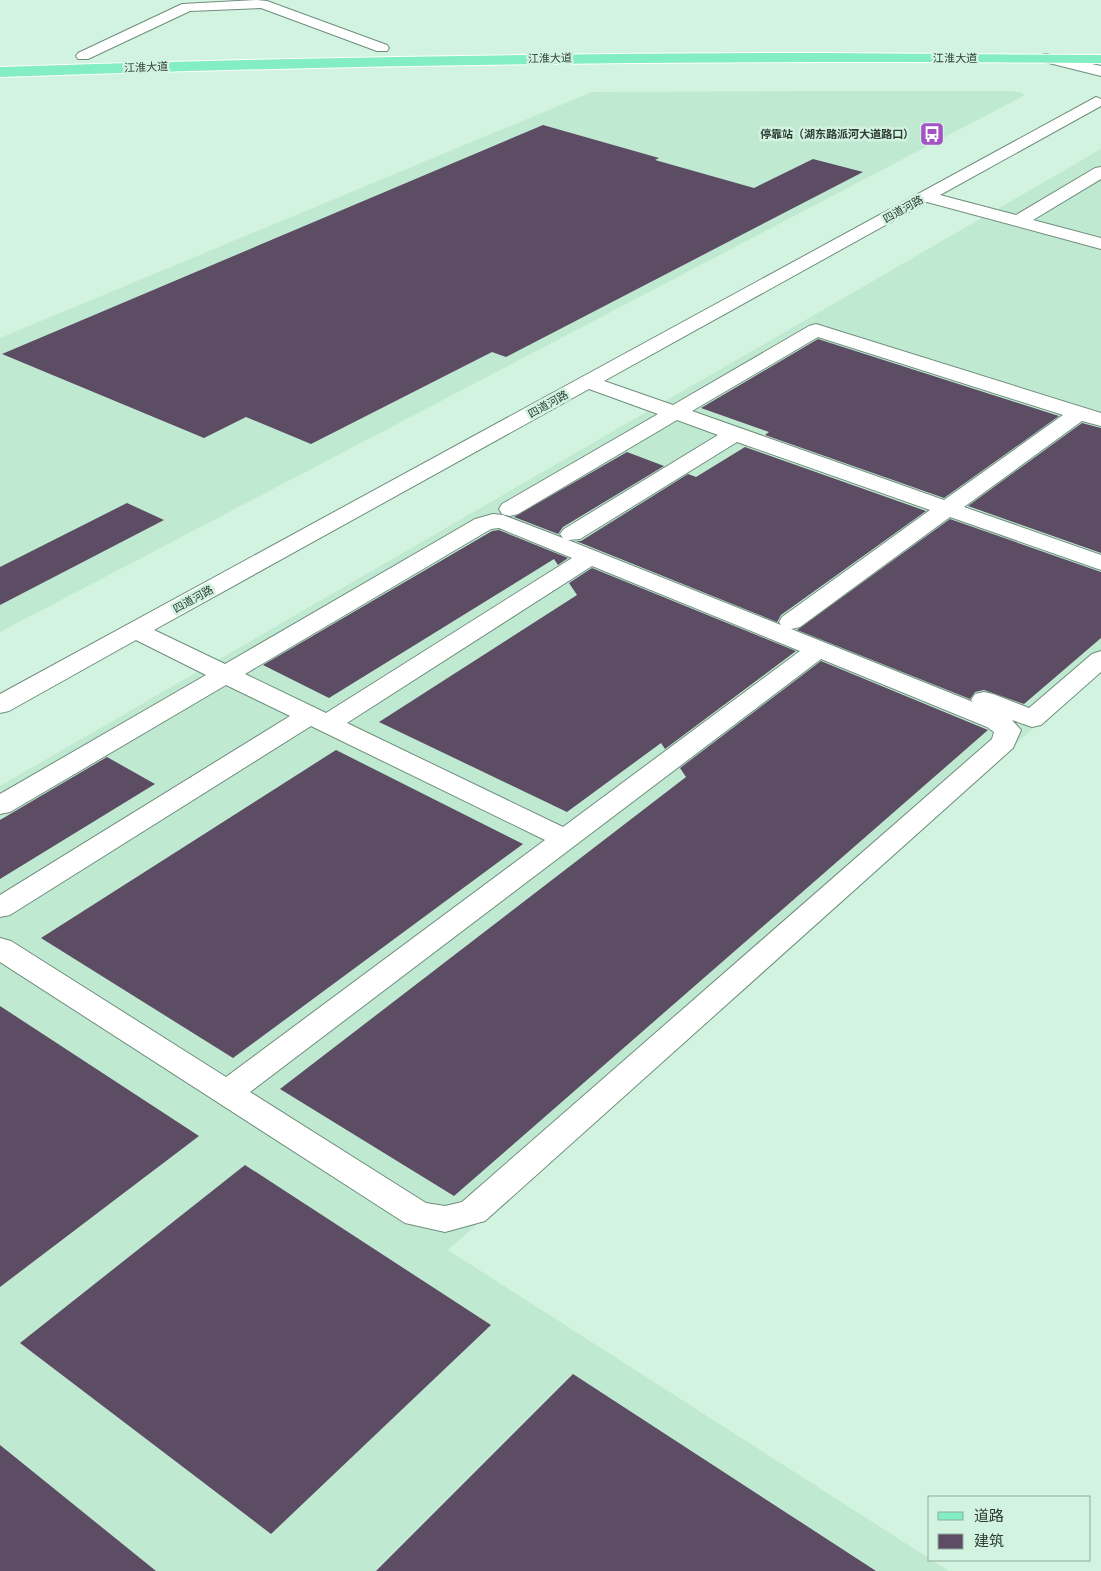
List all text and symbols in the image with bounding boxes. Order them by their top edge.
street label: 江淮大道 [528,52,572,66]
street label: 江淮大道 [933,52,977,66]
street label: 江淮大道 [124,60,168,76]
bus stop icon: 停靠站（湖东路派河大道路口） [919,121,945,147]
place label: 停靠站（湖东路派河大道路口） [760,128,914,142]
street label: 四道河路 [881,193,926,227]
street label: 四道河路 [526,388,571,422]
street label: 四道河路 [171,583,216,617]
legend [928,1496,1091,1561]
text: 道路 [974,1508,1004,1527]
text: 建筑 [974,1533,1004,1552]

